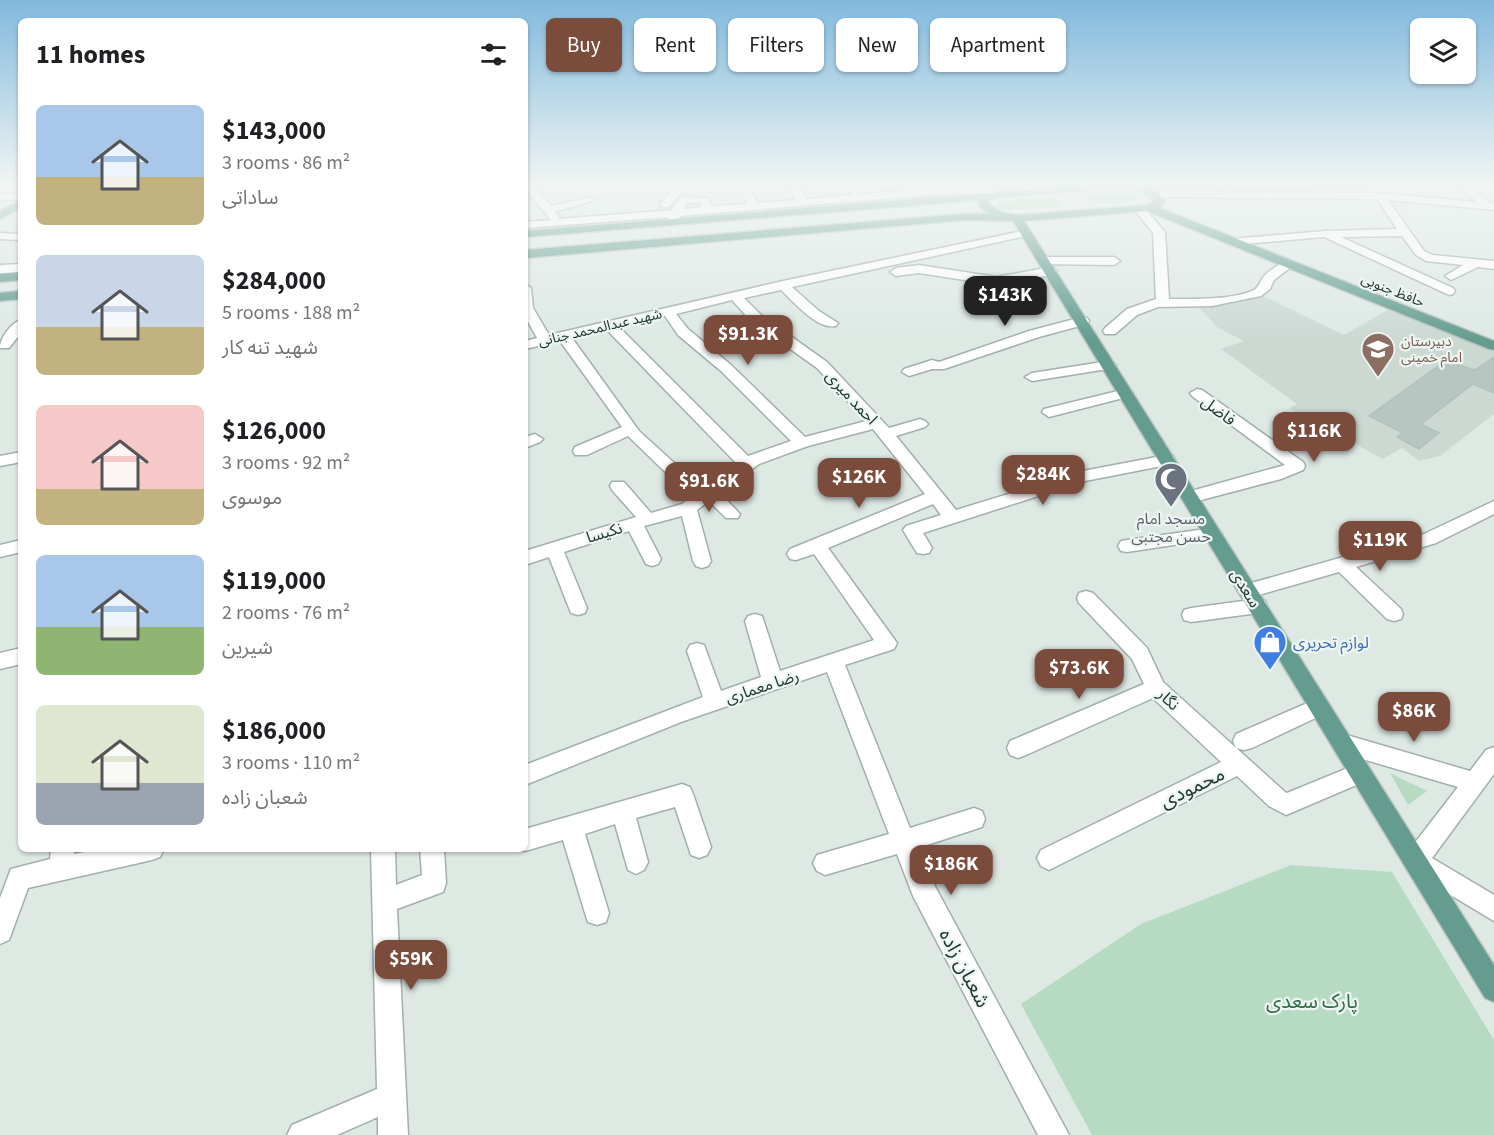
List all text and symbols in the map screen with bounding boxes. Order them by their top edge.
chip: Buy [546,18,622,72]
chip: Rent [634,18,716,72]
chip: Filters [728,18,824,72]
chip: New [836,18,918,72]
chip: Apartment [930,18,1066,72]
map controls [1410,18,1476,84]
button: layers [1410,18,1476,84]
text: 11 homes [36,36,145,73]
icon: filters [477,38,510,71]
text: $143,000 [222,112,326,149]
icon: home [84,129,156,201]
text: 3 rooms · 86 m² [222,149,350,177]
text: ساداتی [222,184,279,212]
text: $284,000 [222,262,326,299]
street label: حافظ جنوبی [1358,269,1427,313]
pin: $143K [963,276,1047,327]
icon: home [84,279,156,351]
text: $143K [978,281,1032,309]
text: 5 rooms · 188 m² [222,299,360,327]
street label: شهید عبدالمحمد جنانی [536,304,664,352]
pin: $91.3K [699,315,797,366]
text: $91.3K [718,320,778,348]
school or university icon: دبیرستان امام خمینی [1360,331,1396,378]
place label: دبیرستان امام خمینی [1401,332,1462,368]
text: شهید تنه کار [222,334,318,362]
street label: احمد میری [820,366,882,430]
street label: فاضل [1197,391,1240,431]
text: $126,000 [222,412,326,449]
pin: $116K [1272,412,1356,463]
text: $116K [1287,417,1341,445]
icon: home [84,429,156,501]
text: 3 rooms · 92 m² [222,449,350,477]
pin: $284K [1001,455,1085,506]
pin: $126K [817,458,901,509]
text: $284K [1016,460,1070,488]
mosque icon: مسجد امام حسن مجتبی [1153,461,1189,508]
pin: $91.6K [660,462,758,513]
text: $126K [832,463,886,491]
text: $91.6K [679,467,739,495]
text: موسوی [222,484,282,512]
place label: مسجد امام حسن مجتبی [1131,508,1211,548]
street label: نکیسا [584,517,625,549]
pin: $119K [1338,521,1422,572]
text: $119K [1353,526,1407,554]
text: $119,000 [222,562,326,599]
street label: سعدی [1225,565,1265,612]
icon: home [84,579,156,651]
text: 2 rooms · 76 m² [222,599,350,627]
shop icon: لوازم تحریری [1252,624,1288,671]
place label: لوازم تحریری [1293,632,1369,655]
text: شیرین [222,634,273,662]
pin: $73.6K [1030,649,1128,700]
text: $73.6K [1049,654,1109,682]
street label: رضا معماری [723,665,802,709]
street label: نگار [1152,683,1184,716]
pin: $86K [1378,692,1450,743]
text: $86K [1392,697,1436,725]
text: $186,000 [222,712,326,749]
icon: home [84,729,156,801]
text: 3 rooms · 110 m² [222,749,360,777]
street label: محمودی [1155,760,1230,816]
text: شعبان زاده [222,784,308,812]
pin: $186K [909,845,993,896]
text: $186K [924,850,978,878]
street label: شعبان زاده [932,924,997,1013]
pin: $59K [375,940,447,991]
text: $59K [389,945,433,973]
park label: پارک سعدی [1266,988,1358,1016]

